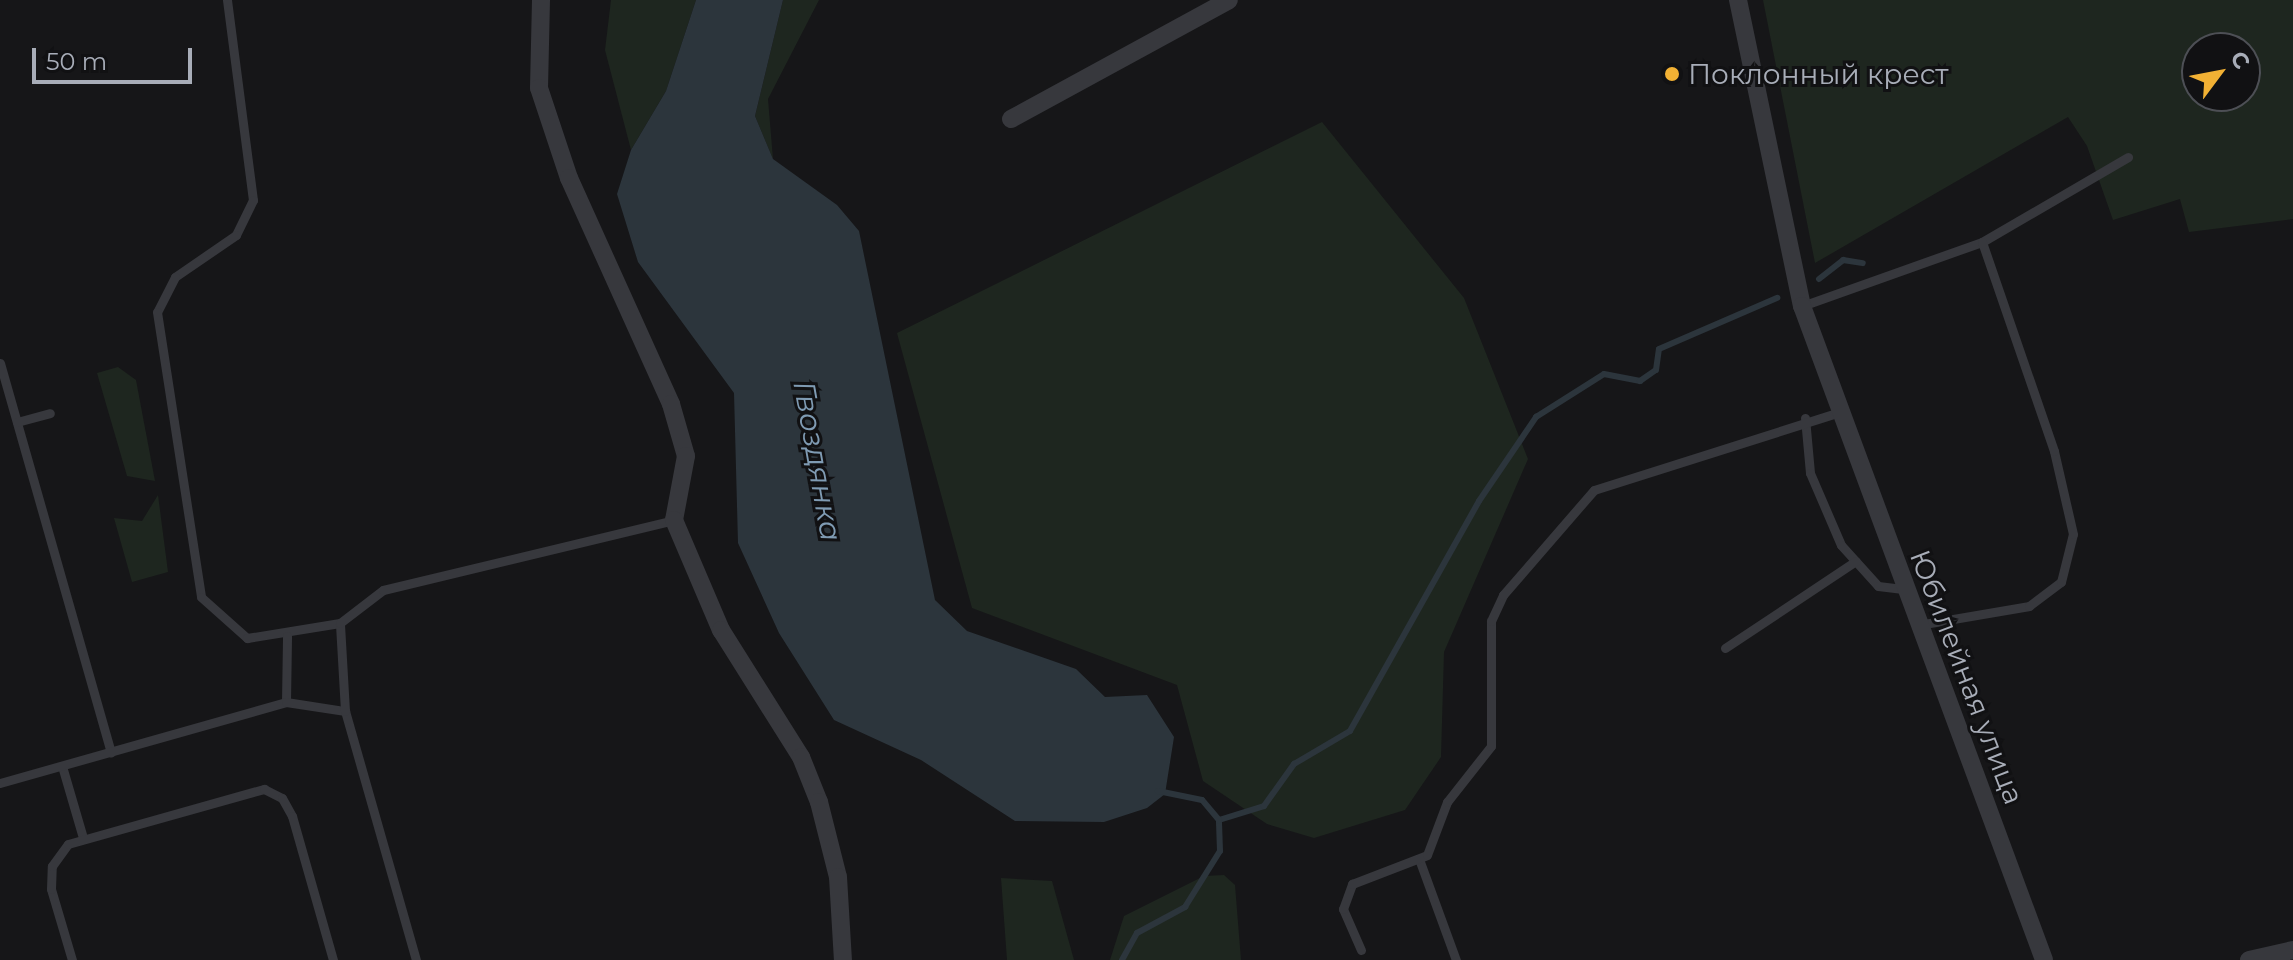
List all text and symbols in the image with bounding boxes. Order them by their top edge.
scale bar [36,32,196,82]
north arrow [2181,32,2261,112]
text: С [2224,46,2256,74]
text: 50 m [46,47,107,76]
place label: Поклонный крест [1688,57,1949,91]
marker: Поклонный крест [1663,65,1681,83]
water label: Гвоздянка [785,378,849,544]
street label: Юбилейная улица [1903,545,2031,809]

